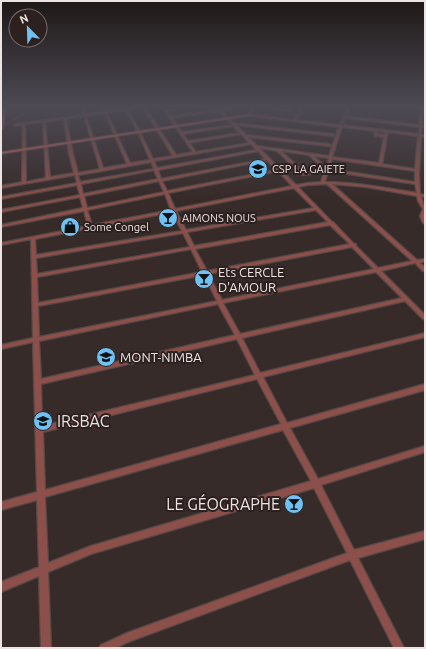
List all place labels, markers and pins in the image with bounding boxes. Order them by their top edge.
school or university icon: CSP LA GAIETE [247,158,269,180]
place label: CSP LA GAIETE [272,163,345,175]
bar icon: AIMONS NOUS [157,207,179,229]
place label: AIMONS NOUS [182,212,256,224]
shop icon: Some Congel [59,216,81,238]
place label: Some Congel [84,221,149,233]
place label: Ets CERCLE D'AMOUR [218,265,284,294]
bar icon: Ets CERCLE D'AMOUR [193,268,215,290]
school or university icon: MONT-NIMBA [95,346,117,368]
place label: MONT-NIMBA [120,350,202,364]
school or university icon: IRSBAC [32,410,54,432]
place label: IRSBAC [57,412,110,430]
place label: LE GÉOGRAPHE [166,493,280,513]
bar icon: LE GÉOGRAPHE [283,493,305,515]

